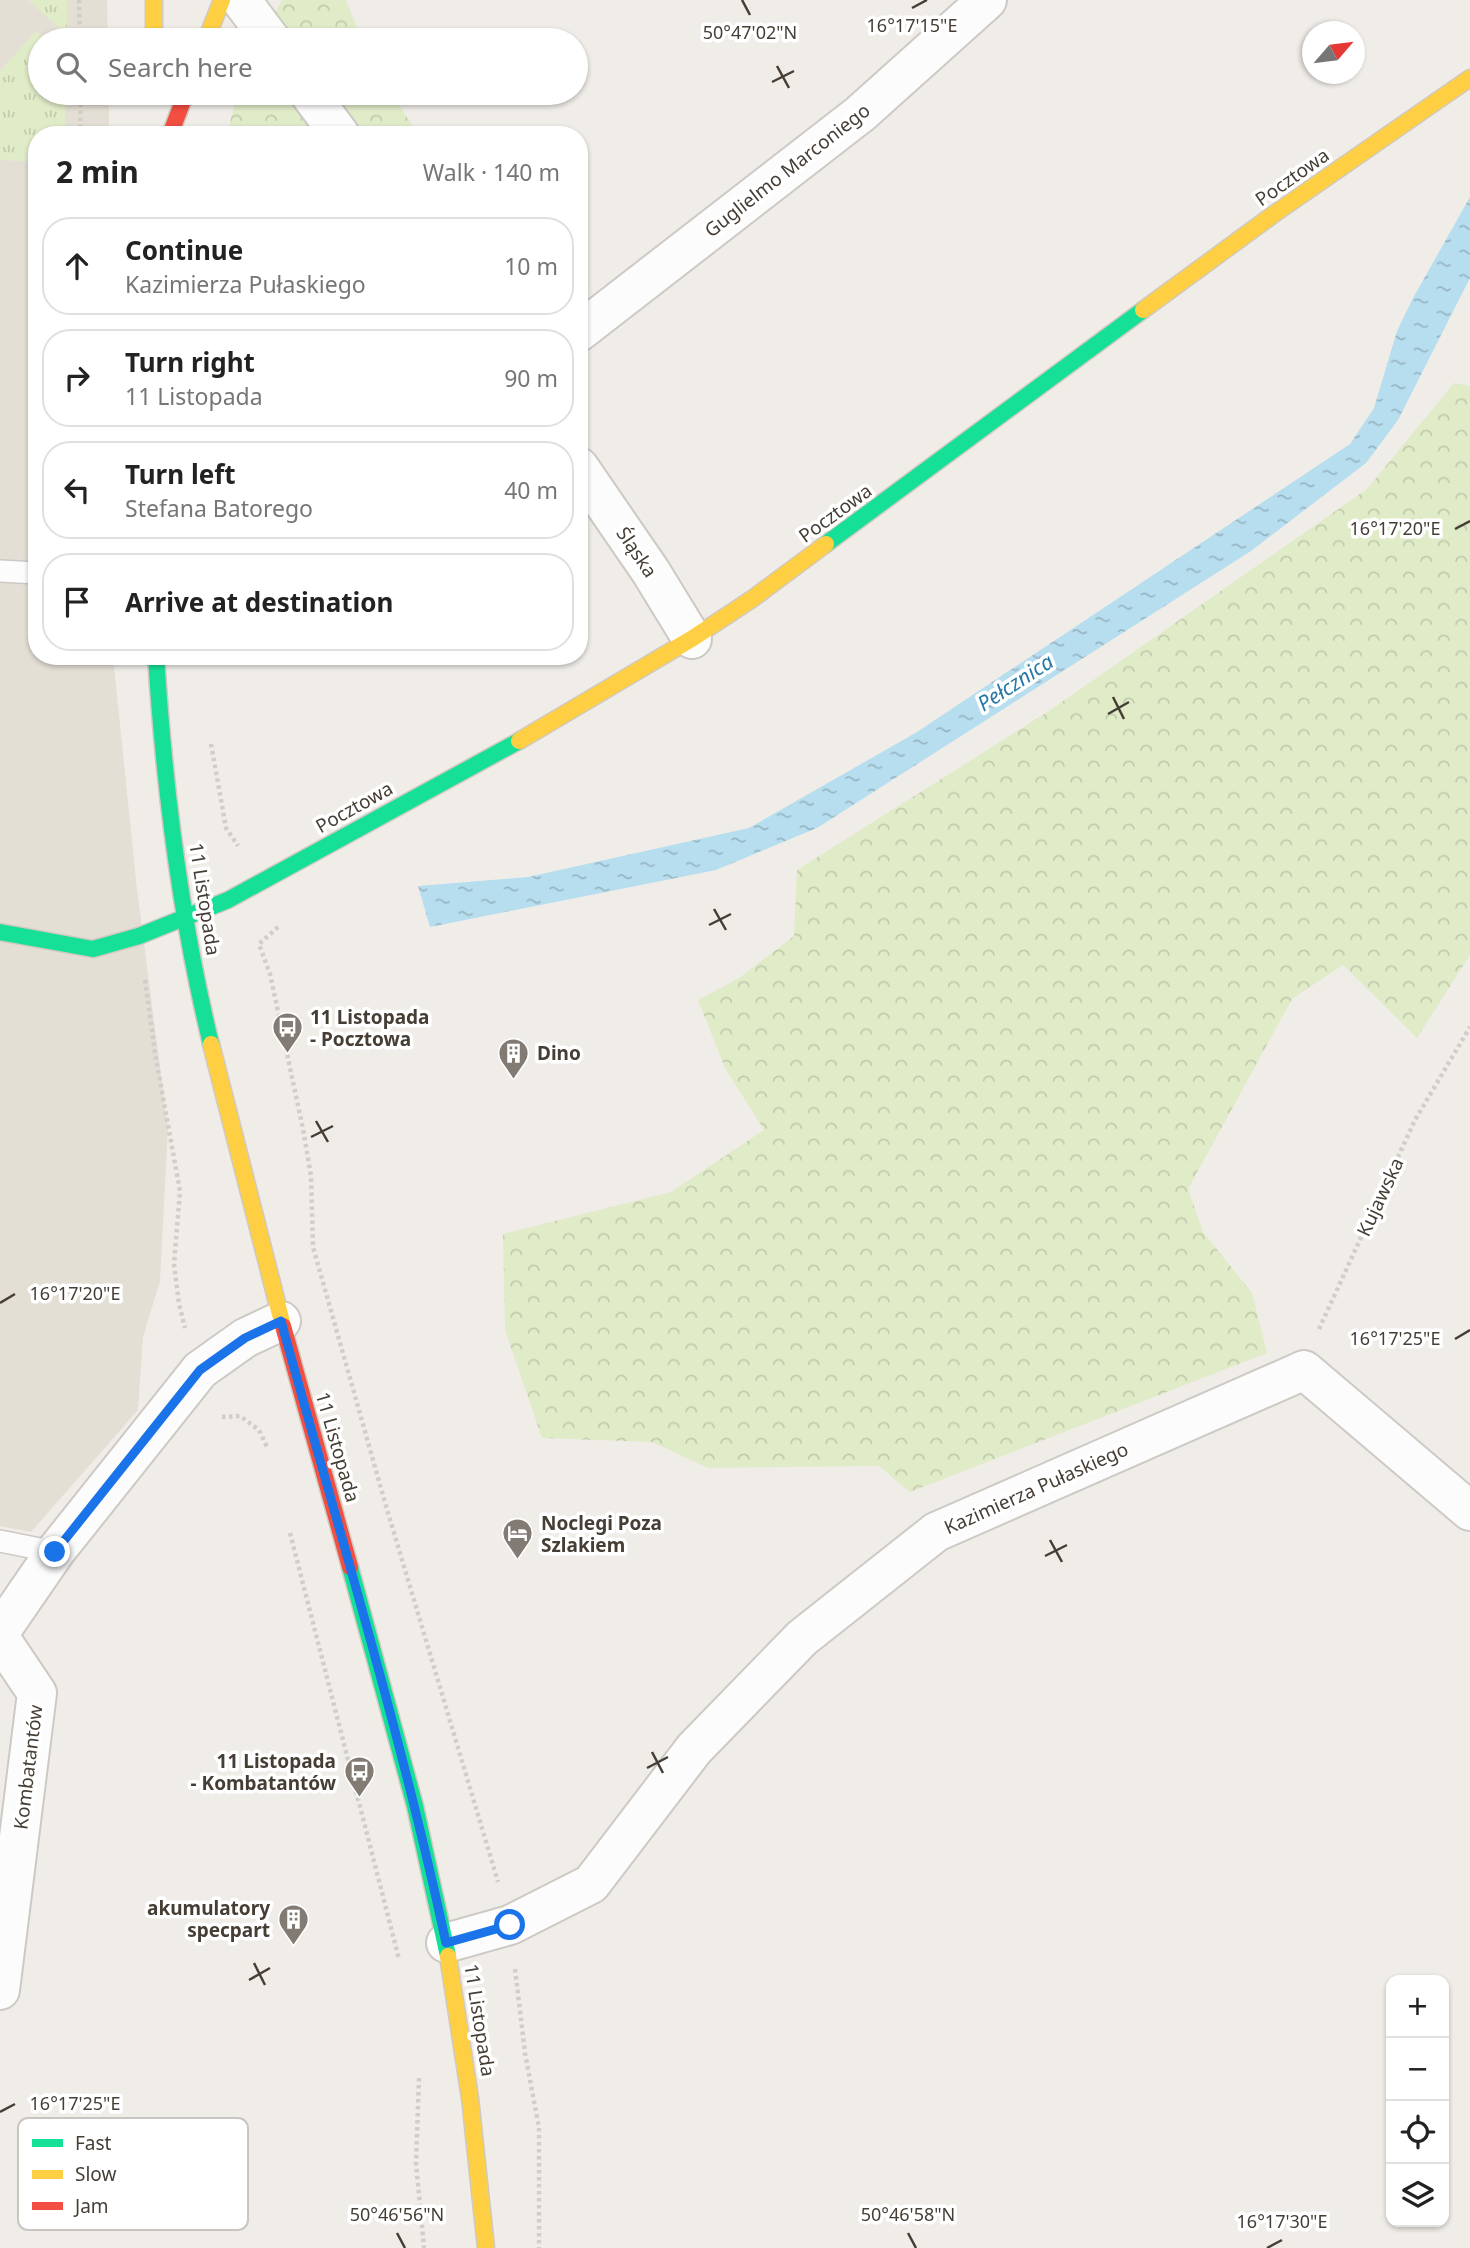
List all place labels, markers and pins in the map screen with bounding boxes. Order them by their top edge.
place label: 11 Listopada - Pocztowa [310,1004,429,1052]
bus stop icon: 11 Listopada - Pocztowa [270,1011,304,1055]
building icon: Dino [497,1036,531,1080]
place label: Dino [537,1040,581,1066]
place label: Noclegi Poza Szlakiem [541,1510,662,1558]
hotel icon: Noclegi Poza Szlakiem [501,1517,535,1561]
place label: 11 Listopada - Kombatantów [191,1748,337,1796]
bus stop icon: 11 Listopada - Kombatantów [342,1755,376,1799]
place label: akumulatory specpart [147,1895,270,1943]
building icon: akumulatory specpart [276,1902,310,1946]

